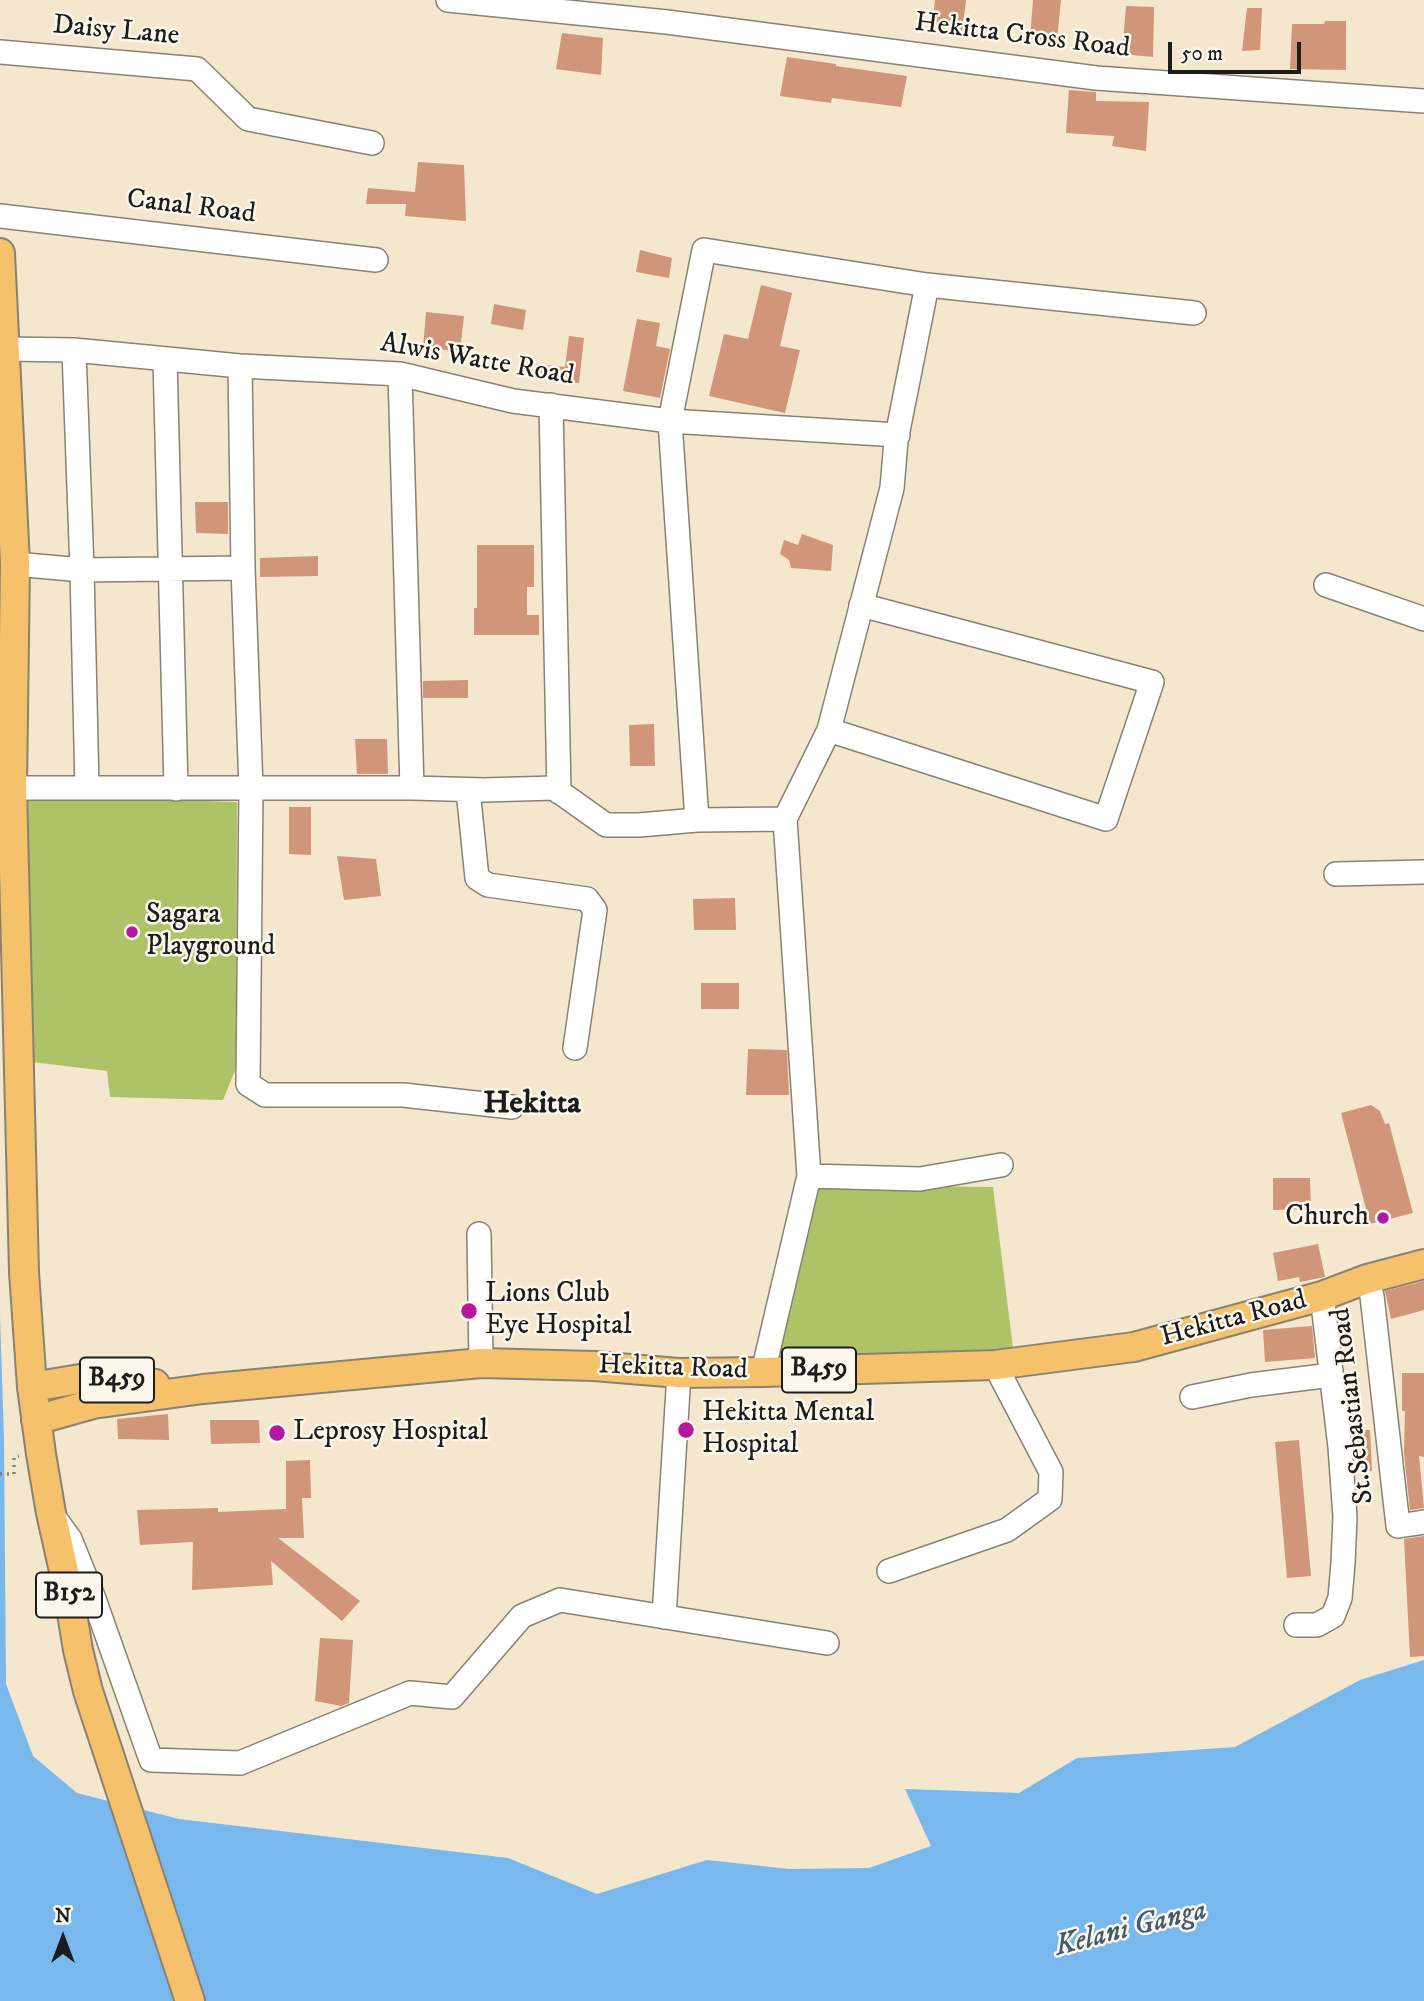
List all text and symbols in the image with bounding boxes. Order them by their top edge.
street label: Hekitta Cross Road [912,7,1132,67]
street label: Daisy Lane [51,10,181,54]
scale bar [1172,28,1305,72]
text: 50 m [1181,41,1223,67]
street label: Canal Road [125,183,257,233]
street label: Alwis Watte Road [378,327,576,395]
place label: Sagara Playground [146,899,275,965]
marker: Sagara Playground [124,924,140,940]
district label: Hekitta [483,1086,581,1124]
place label: Church [1285,1201,1369,1235]
marker: Church [1375,1210,1391,1226]
place label: Lions Club Eye Hospital [485,1278,632,1344]
street label: Hekitta Road [1157,1284,1311,1356]
marker: Lions Club Eye Hospital [459,1301,479,1321]
street label: St.Sebastian Road [1325,1306,1383,1506]
road number: B459 [782,1348,856,1392]
street label: Hekitta Road [598,1350,748,1388]
road number: B459 [80,1358,154,1402]
place label: Hekitta Mental Hospital [702,1397,874,1463]
place label: Leprosy Hospital [293,1416,488,1450]
marker: Hekitta Mental Hospital [676,1420,696,1440]
marker: Leprosy Hospital [267,1423,287,1443]
road number: B152 [36,1572,102,1618]
water label: Kelani Ganga [1051,1894,1211,1966]
north arrow [28,1903,98,1973]
text: N [55,1905,71,1928]

